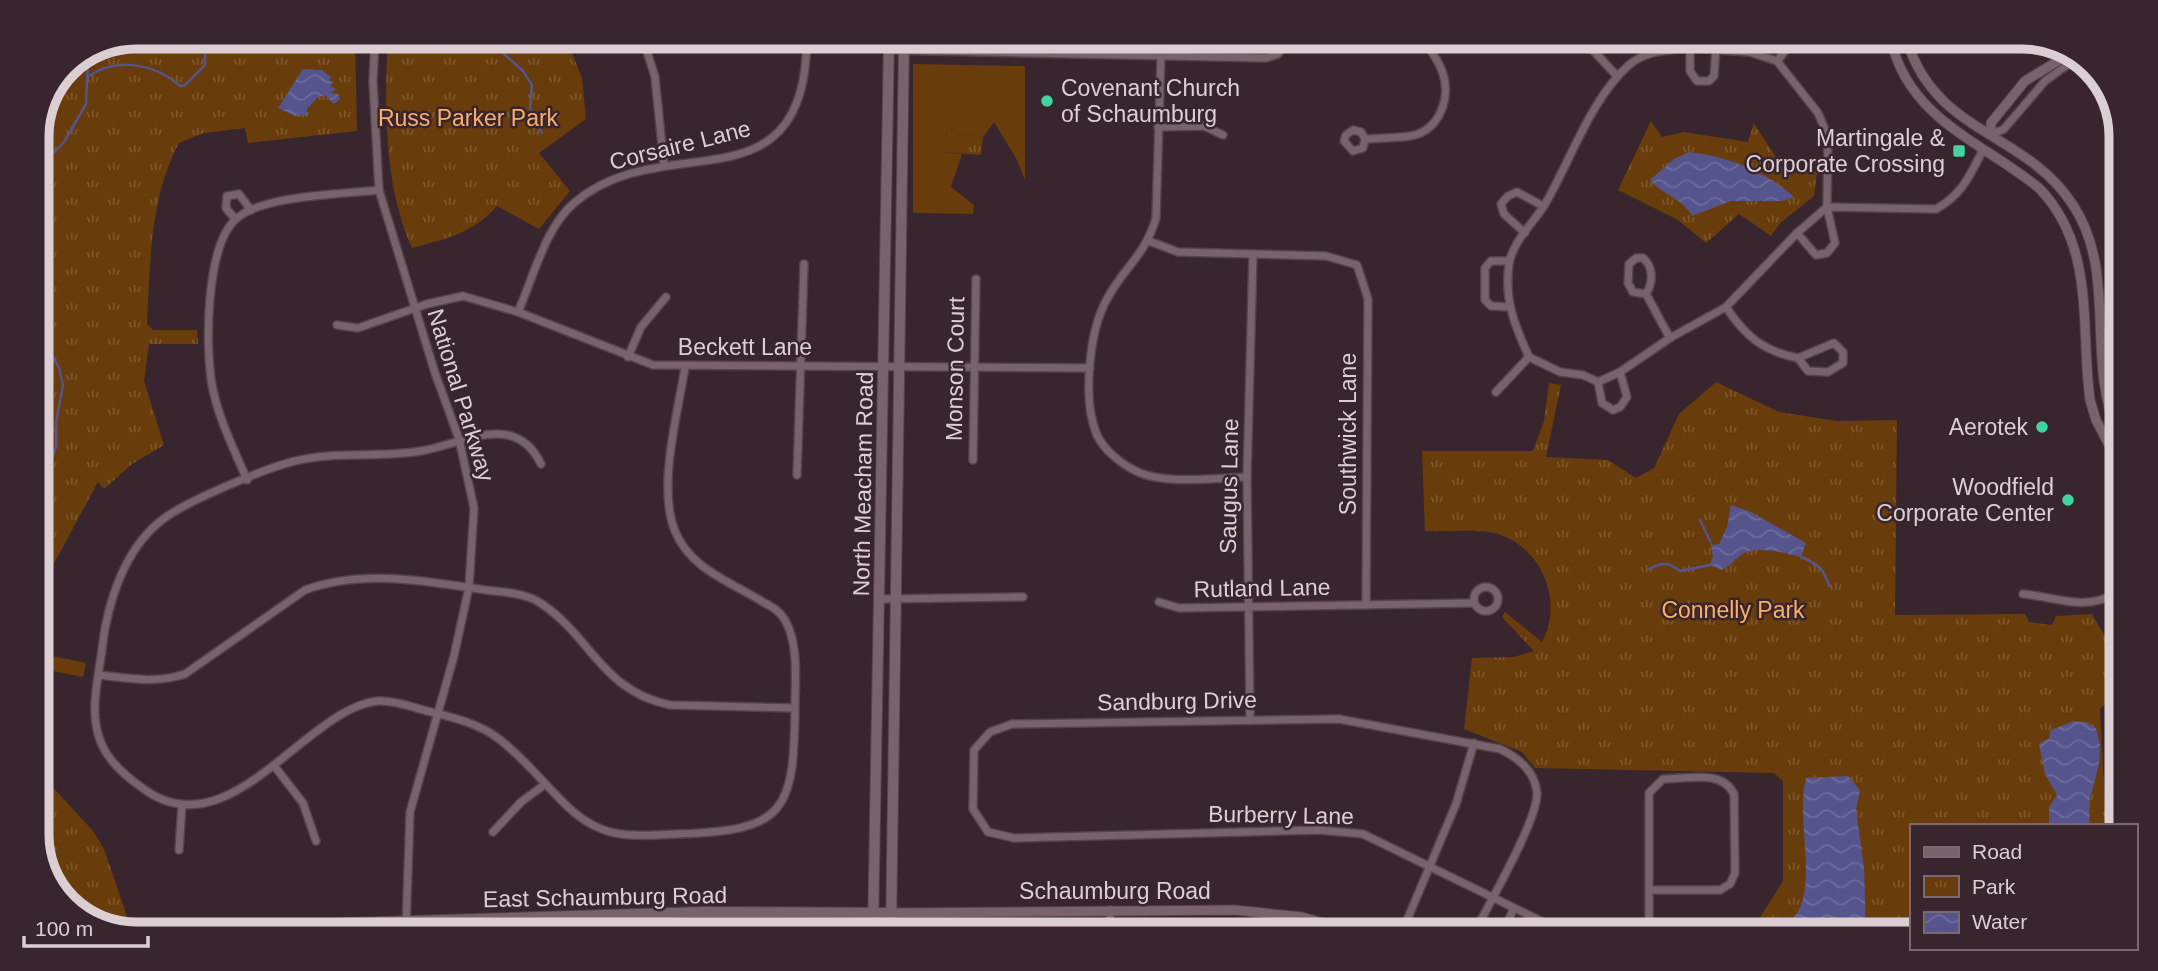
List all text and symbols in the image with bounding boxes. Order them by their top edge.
place label: Covenant Church of Schaumburg [1061,75,1240,127]
marker: Covenant Church of Schaumburg [1039,93,1055,109]
park label: Russ Parker Park [378,105,559,131]
street label: Corsaire Lane [607,115,753,175]
place label: Martingale & Corporate Crossing [1746,125,1945,177]
marker: Martingale & Corporate Crossing [1951,143,1967,159]
street label: Monson Court [941,296,969,441]
street label: National Parkway [422,306,500,485]
street label: Beckett Lane [678,334,812,360]
street label: Southwick Lane [1335,353,1361,515]
street label: North Meacham Road [848,371,878,597]
place label: Aerotek [1949,414,2028,440]
street label: Saugus Lane [1215,418,1243,554]
marker: Aerotek [2034,419,2050,435]
place label: Woodfield Corporate Center [1876,474,2054,526]
marker: Woodfield Corporate Center [2060,492,2076,508]
street label: Rutland Lane [1193,574,1331,602]
park label: Connelly Park [1661,597,1805,623]
street label: Sandburg Drive [1097,687,1257,715]
street label: Burberry Lane [1208,801,1354,829]
legend [1910,824,2137,950]
text: Road [1972,840,2022,863]
text: Park [1972,875,2016,898]
street label: Schaumburg Road [1019,878,1211,904]
street label: East Schaumburg Road [483,882,727,912]
scale bar [24,904,149,948]
text: Water [1972,910,2027,933]
text: 100 m [35,917,93,940]

